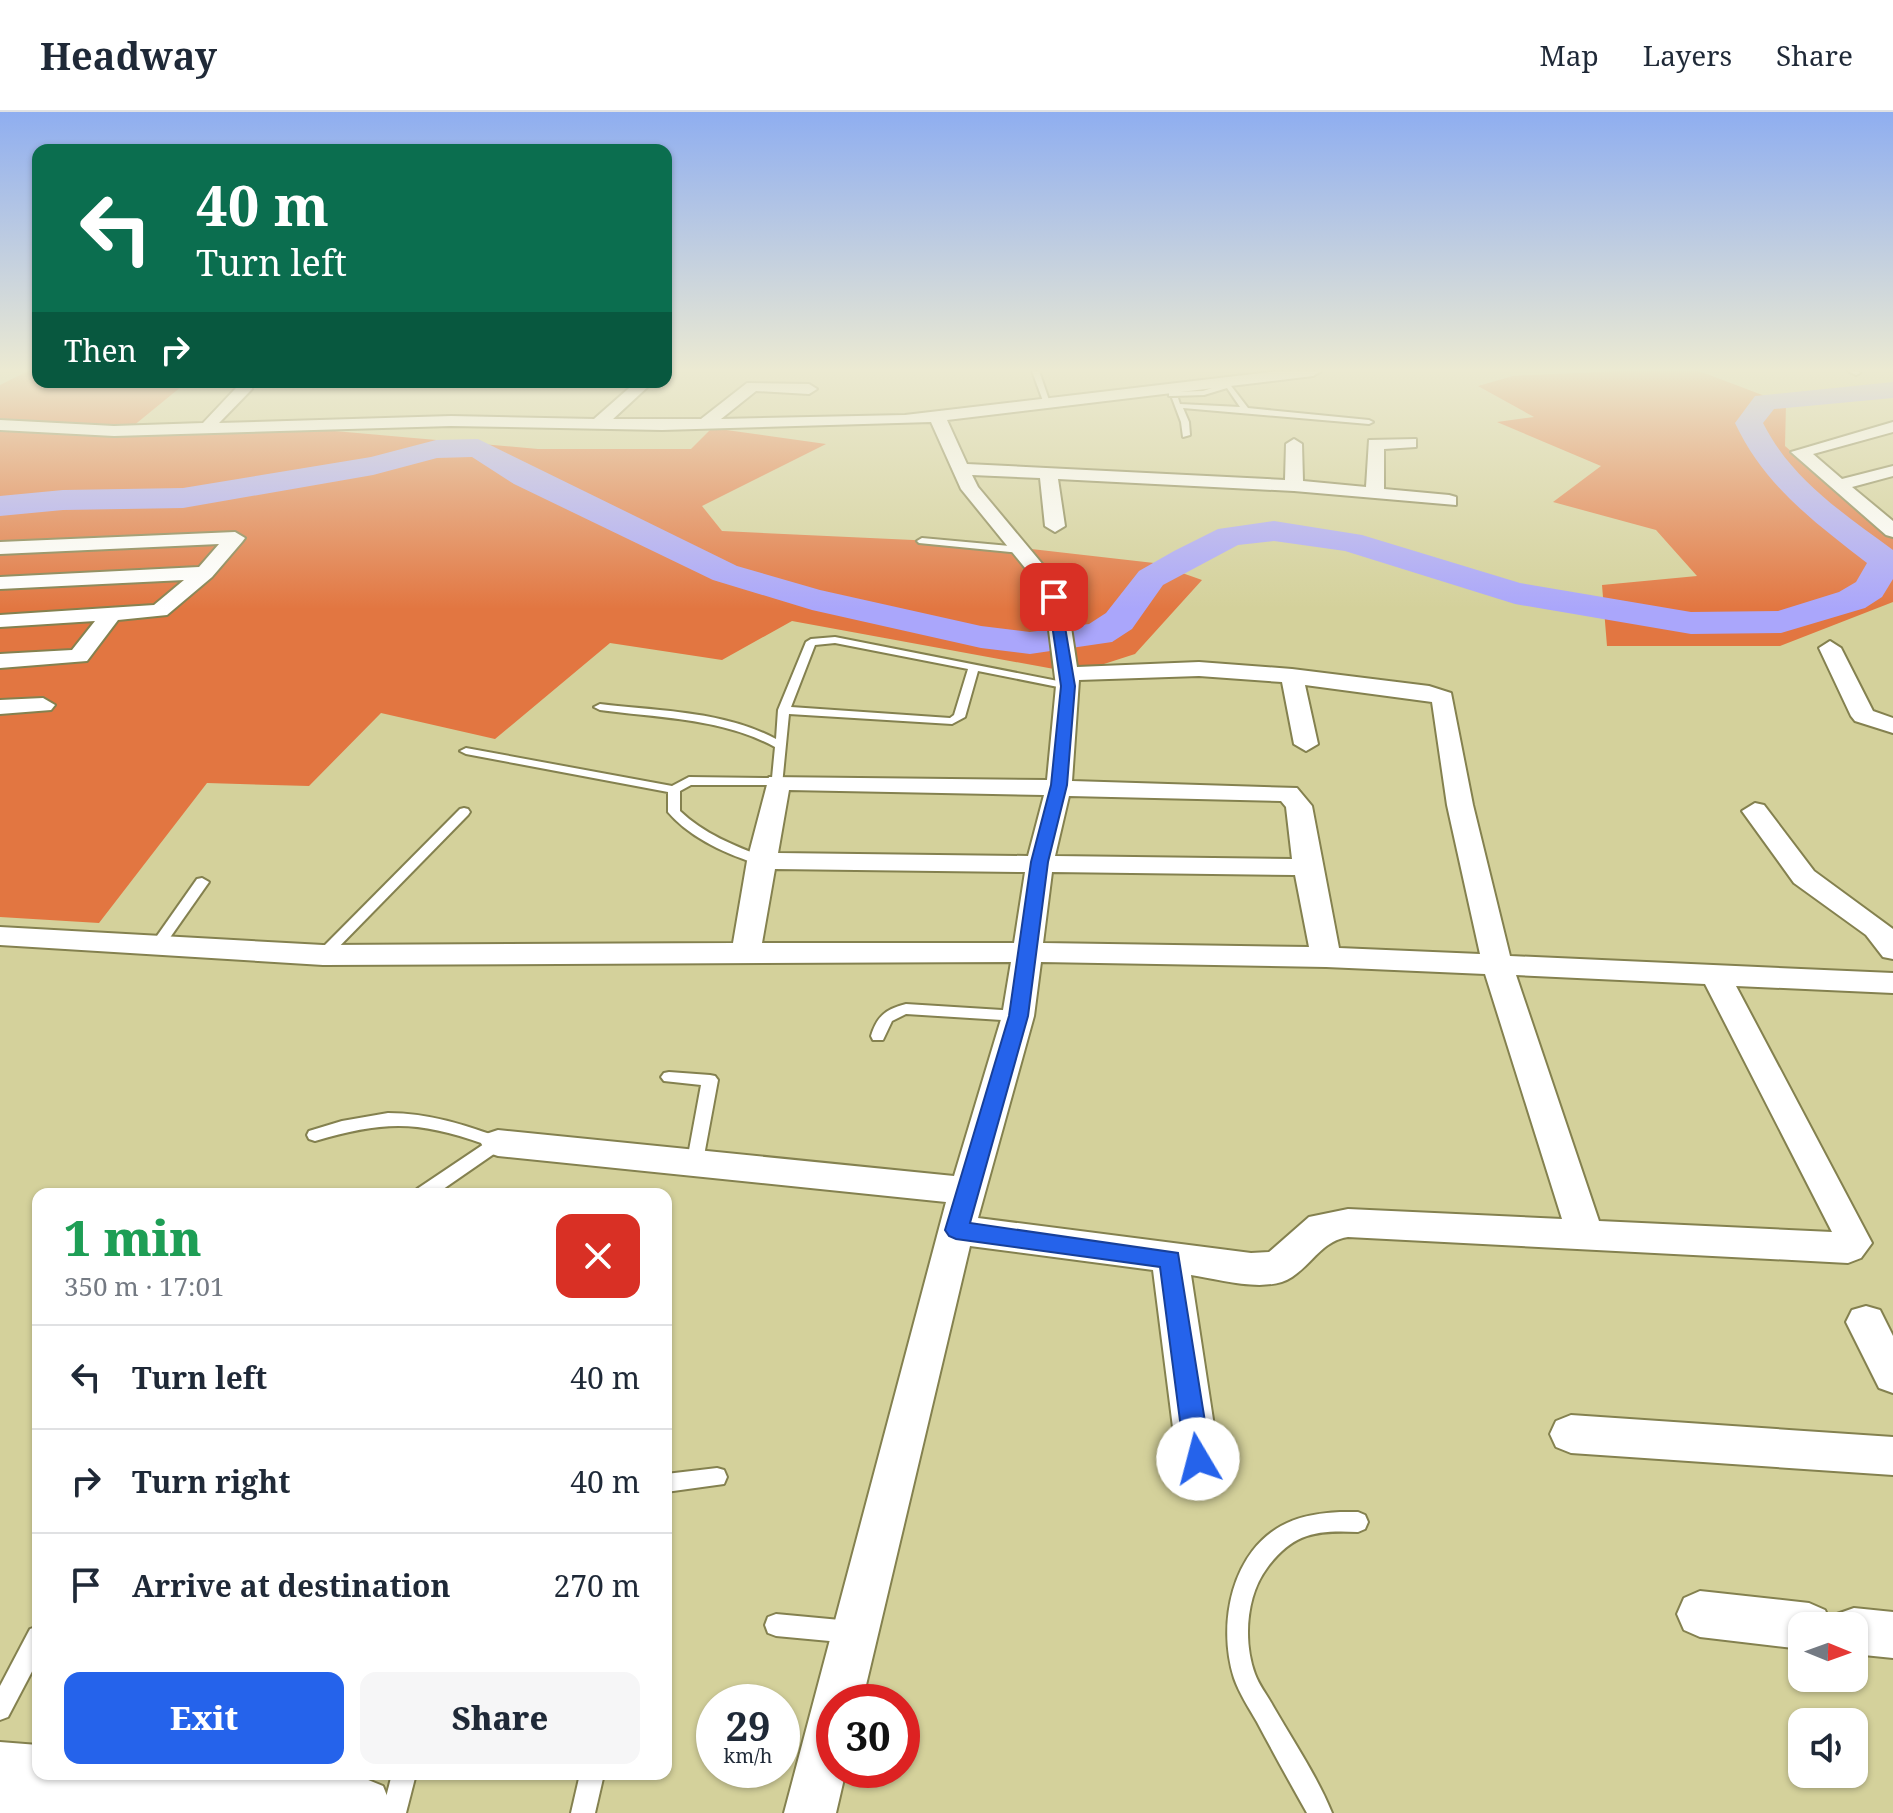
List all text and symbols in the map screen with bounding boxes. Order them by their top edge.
text: Headway [40,29,217,81]
text: Map [1540,36,1599,74]
text: Layers [1643,36,1732,74]
text: Share [1776,36,1853,74]
text: 40 m [196,166,329,242]
icon: left [64,176,168,280]
text: Turn left [196,238,347,287]
icon: right [153,328,197,372]
text: Then [64,330,137,371]
pin [1020,563,1088,631]
icon: arrive [1032,575,1076,619]
text: 1 min [64,1205,202,1270]
button: close [556,1214,640,1298]
text: 350 m · 17:01 [64,1268,225,1304]
icon: left [64,1355,108,1399]
text: Turn left [132,1357,267,1398]
text: 40 m [570,1357,640,1398]
position arrow [1156,1417,1240,1501]
icon: right [64,1459,108,1503]
text: Turn right [132,1461,290,1502]
text: 40 m [570,1461,640,1502]
icon: arrive [64,1563,108,1607]
text: Arrive at destination [132,1565,451,1606]
text: 270 m [554,1565,640,1606]
north arrow [1788,1612,1868,1692]
map controls [1788,1612,1868,1788]
button: Exit [64,1672,344,1764]
button: Share [360,1672,640,1764]
speed limit sign: 30 [816,1684,920,1788]
text: 29 [725,1698,771,1753]
button: sound [1788,1708,1868,1788]
text: km/h [723,1742,773,1769]

